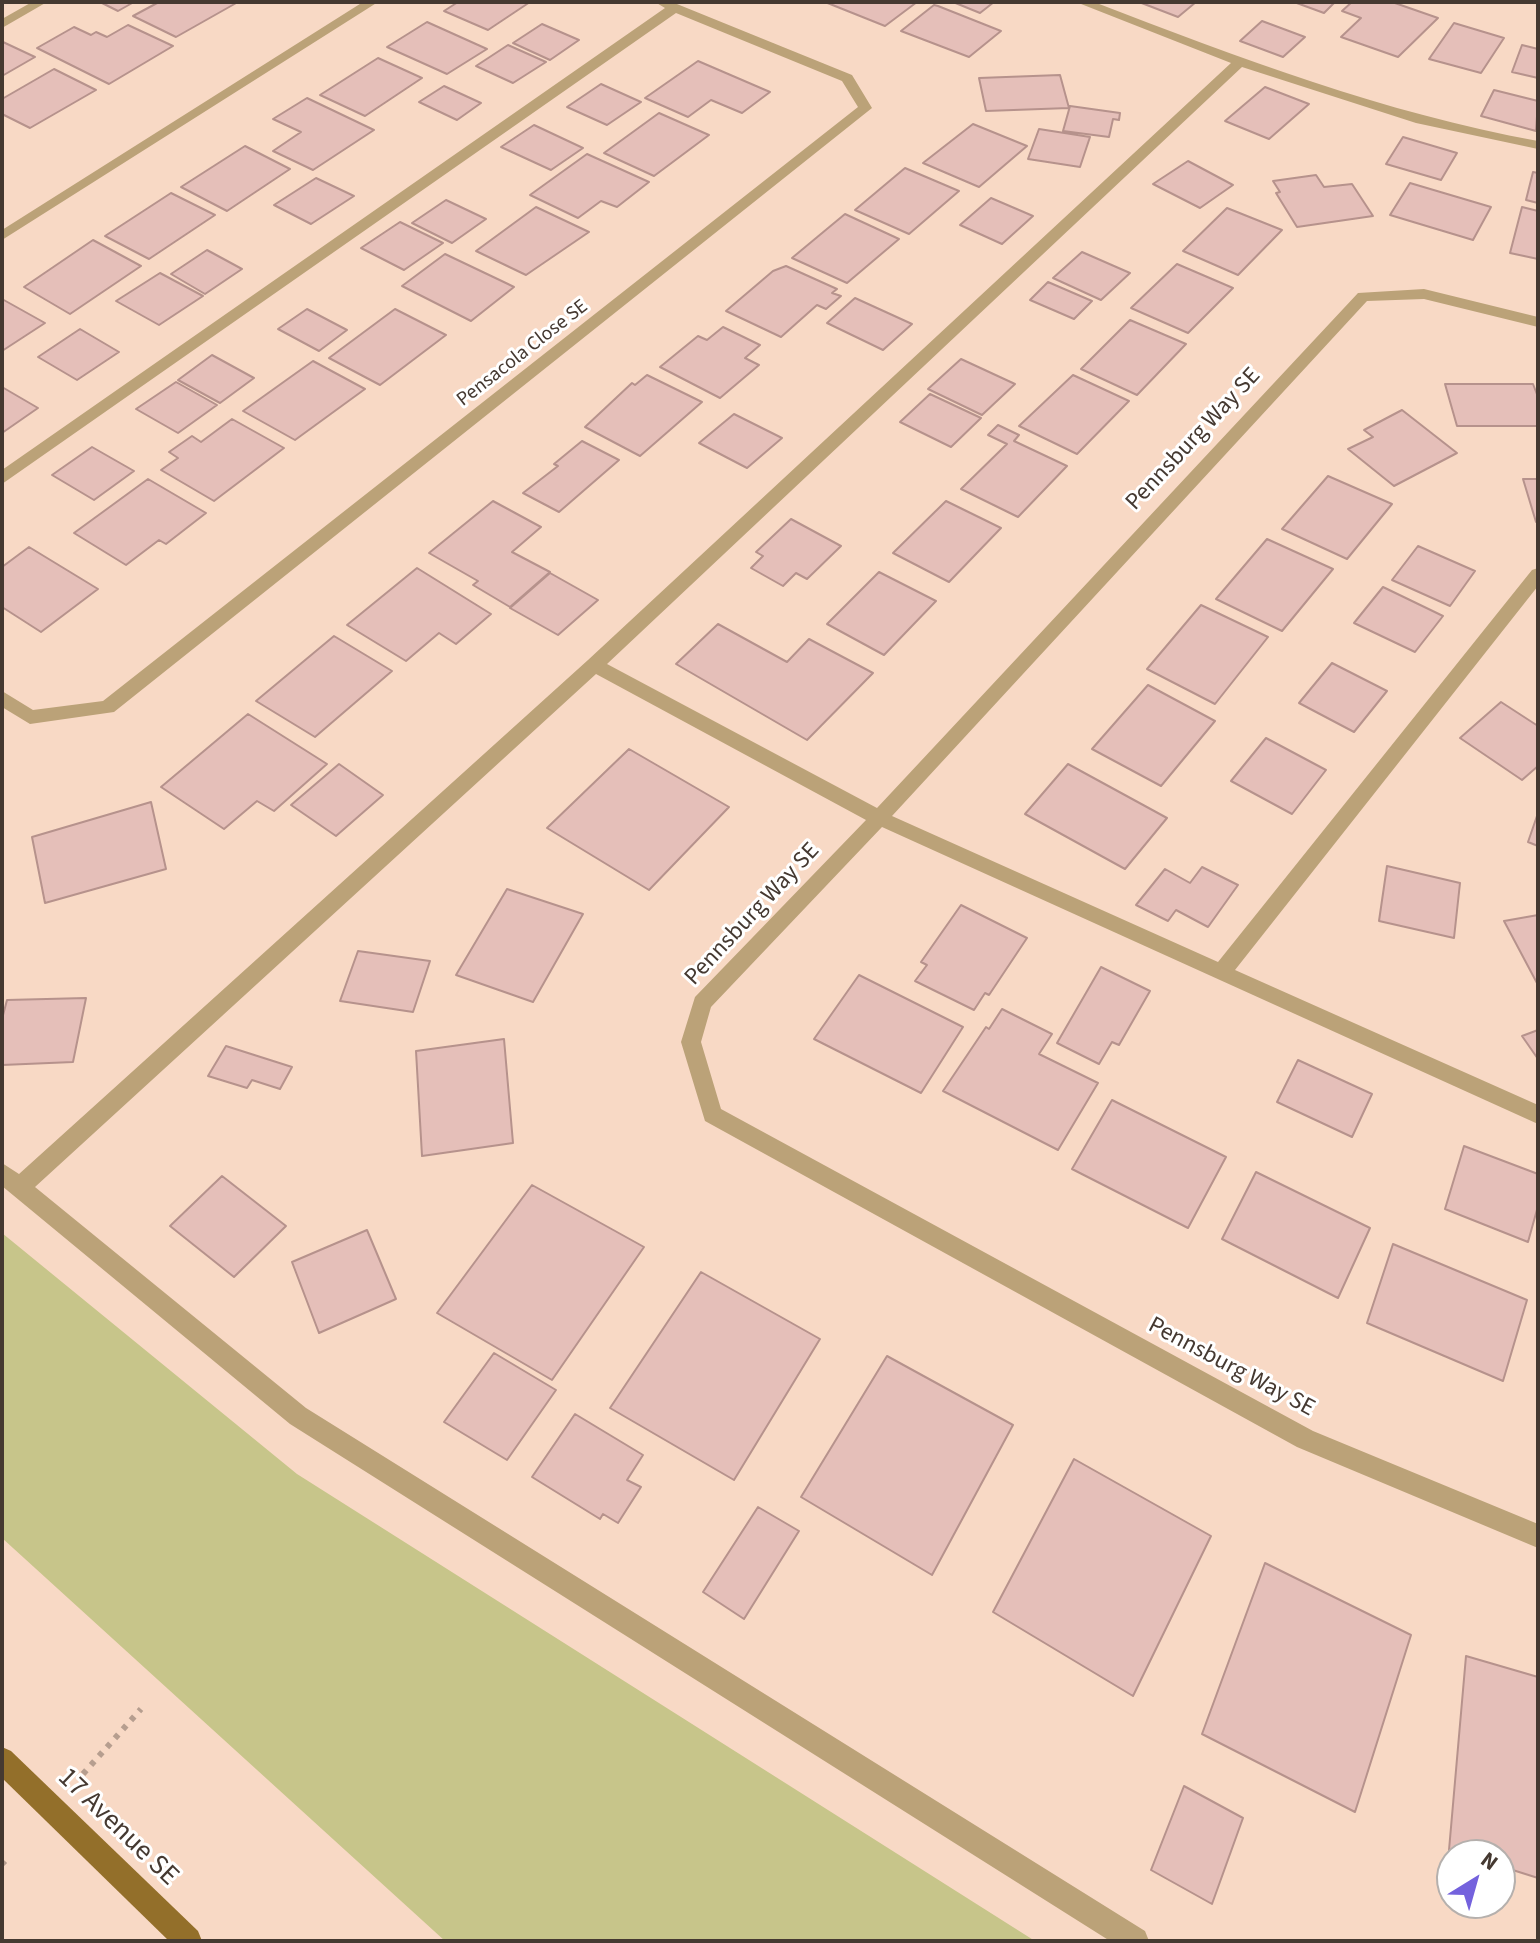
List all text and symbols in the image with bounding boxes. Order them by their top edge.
street label: Pensacola Close SE [453,295,593,413]
street label: Pennsburg Way SE [1121,363,1267,517]
street label: Pennsburg Way SE [680,838,826,992]
street label: Pennsburg Way SE [1143,1312,1319,1424]
street label: 17 Avenue SE [50,1762,184,1894]
north arrow [1436,1839,1516,1919]
text: N [1474,1844,1505,1879]

